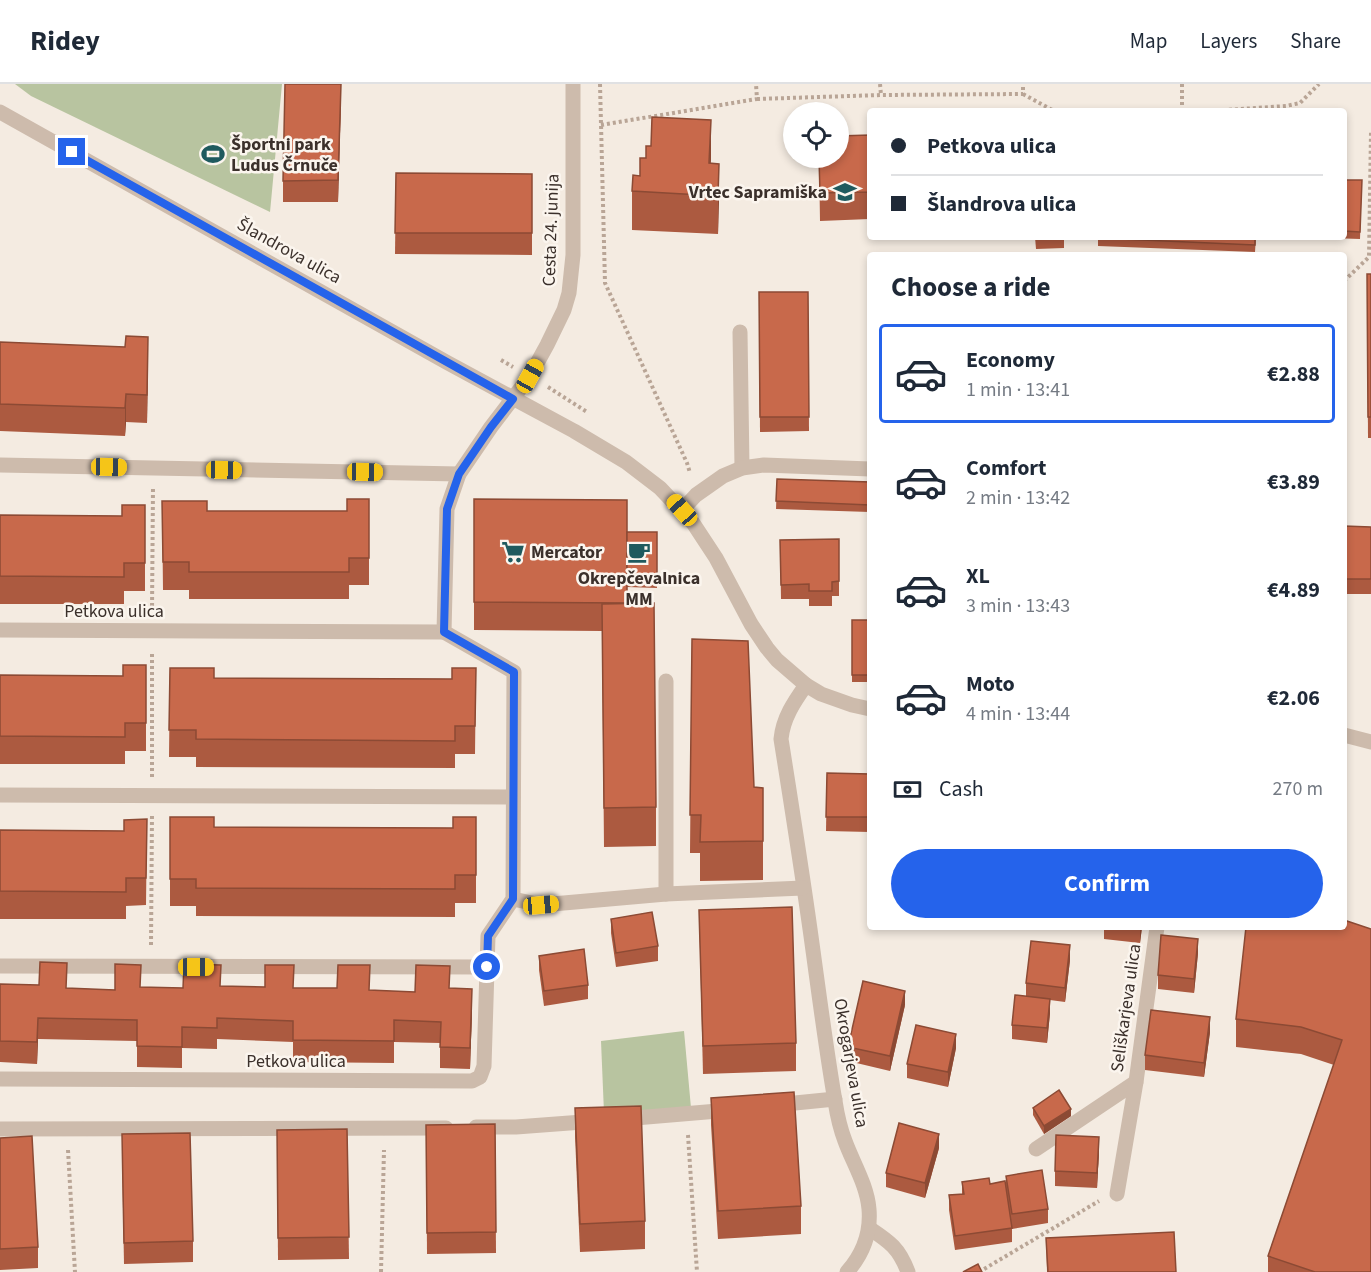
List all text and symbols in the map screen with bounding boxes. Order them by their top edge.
text: Ridey [30,21,100,61]
text: Map [1130,26,1167,56]
text: Layers [1200,26,1257,56]
text: Share [1290,26,1341,56]
map controls [783,102,849,168]
button: locate [783,102,849,168]
text: Petkova ulica [927,130,1056,162]
place label: Športni park Ludus Črnuče [231,132,338,178]
route end [58,138,85,165]
sports icon: Športni park Ludus Črnuče [200,141,226,167]
street label: Cesta 24. junija [537,173,565,287]
school or university icon: Vrtec Sapramiška [832,179,858,205]
place label: Vrtec Sapramiška [688,180,827,205]
text: Šlandrova ulica [927,188,1076,220]
street label: Šlandrova ulica [232,212,346,290]
text: Choose a ride [891,268,1051,307]
text: Economy [966,344,1055,376]
icon: car [894,347,948,401]
car [513,356,547,396]
text: €2.88 [1267,358,1320,390]
text: 1 min · 13:41 [966,376,1070,404]
text: Comfort [966,452,1047,484]
icon: car [894,455,948,509]
car [91,458,127,476]
car [206,461,242,479]
car [347,463,383,481]
text: €3.89 [1267,466,1320,498]
text: 2 min · 13:42 [966,484,1070,512]
car [663,491,701,529]
supermarket icon: Mercator [500,539,526,565]
cafe icon: Okrepčevalnica MM [626,539,652,565]
place label: Mercator [531,540,603,565]
text: XL [966,560,990,592]
icon: car [894,563,948,617]
place label: Okrepčevalnica MM [578,566,700,612]
text: €4.89 [1267,574,1320,606]
text: 3 min · 13:43 [966,592,1070,620]
street label: Petkova ulica [64,599,164,624]
text: Moto [966,668,1015,700]
icon: car [894,671,948,725]
text: €2.06 [1267,682,1320,714]
text: 4 min · 13:44 [966,700,1070,728]
icon: cash [891,773,924,806]
text: Cash [939,773,984,805]
text: 270 m [1273,775,1323,803]
button: Confirm [891,849,1323,918]
car [522,894,560,916]
street label: Seliškarjeva ulica [1105,942,1147,1074]
route start [473,953,500,980]
car [178,958,214,976]
street label: Okrogarjeva ulica [827,996,875,1130]
street label: Petkova ulica [246,1049,346,1074]

